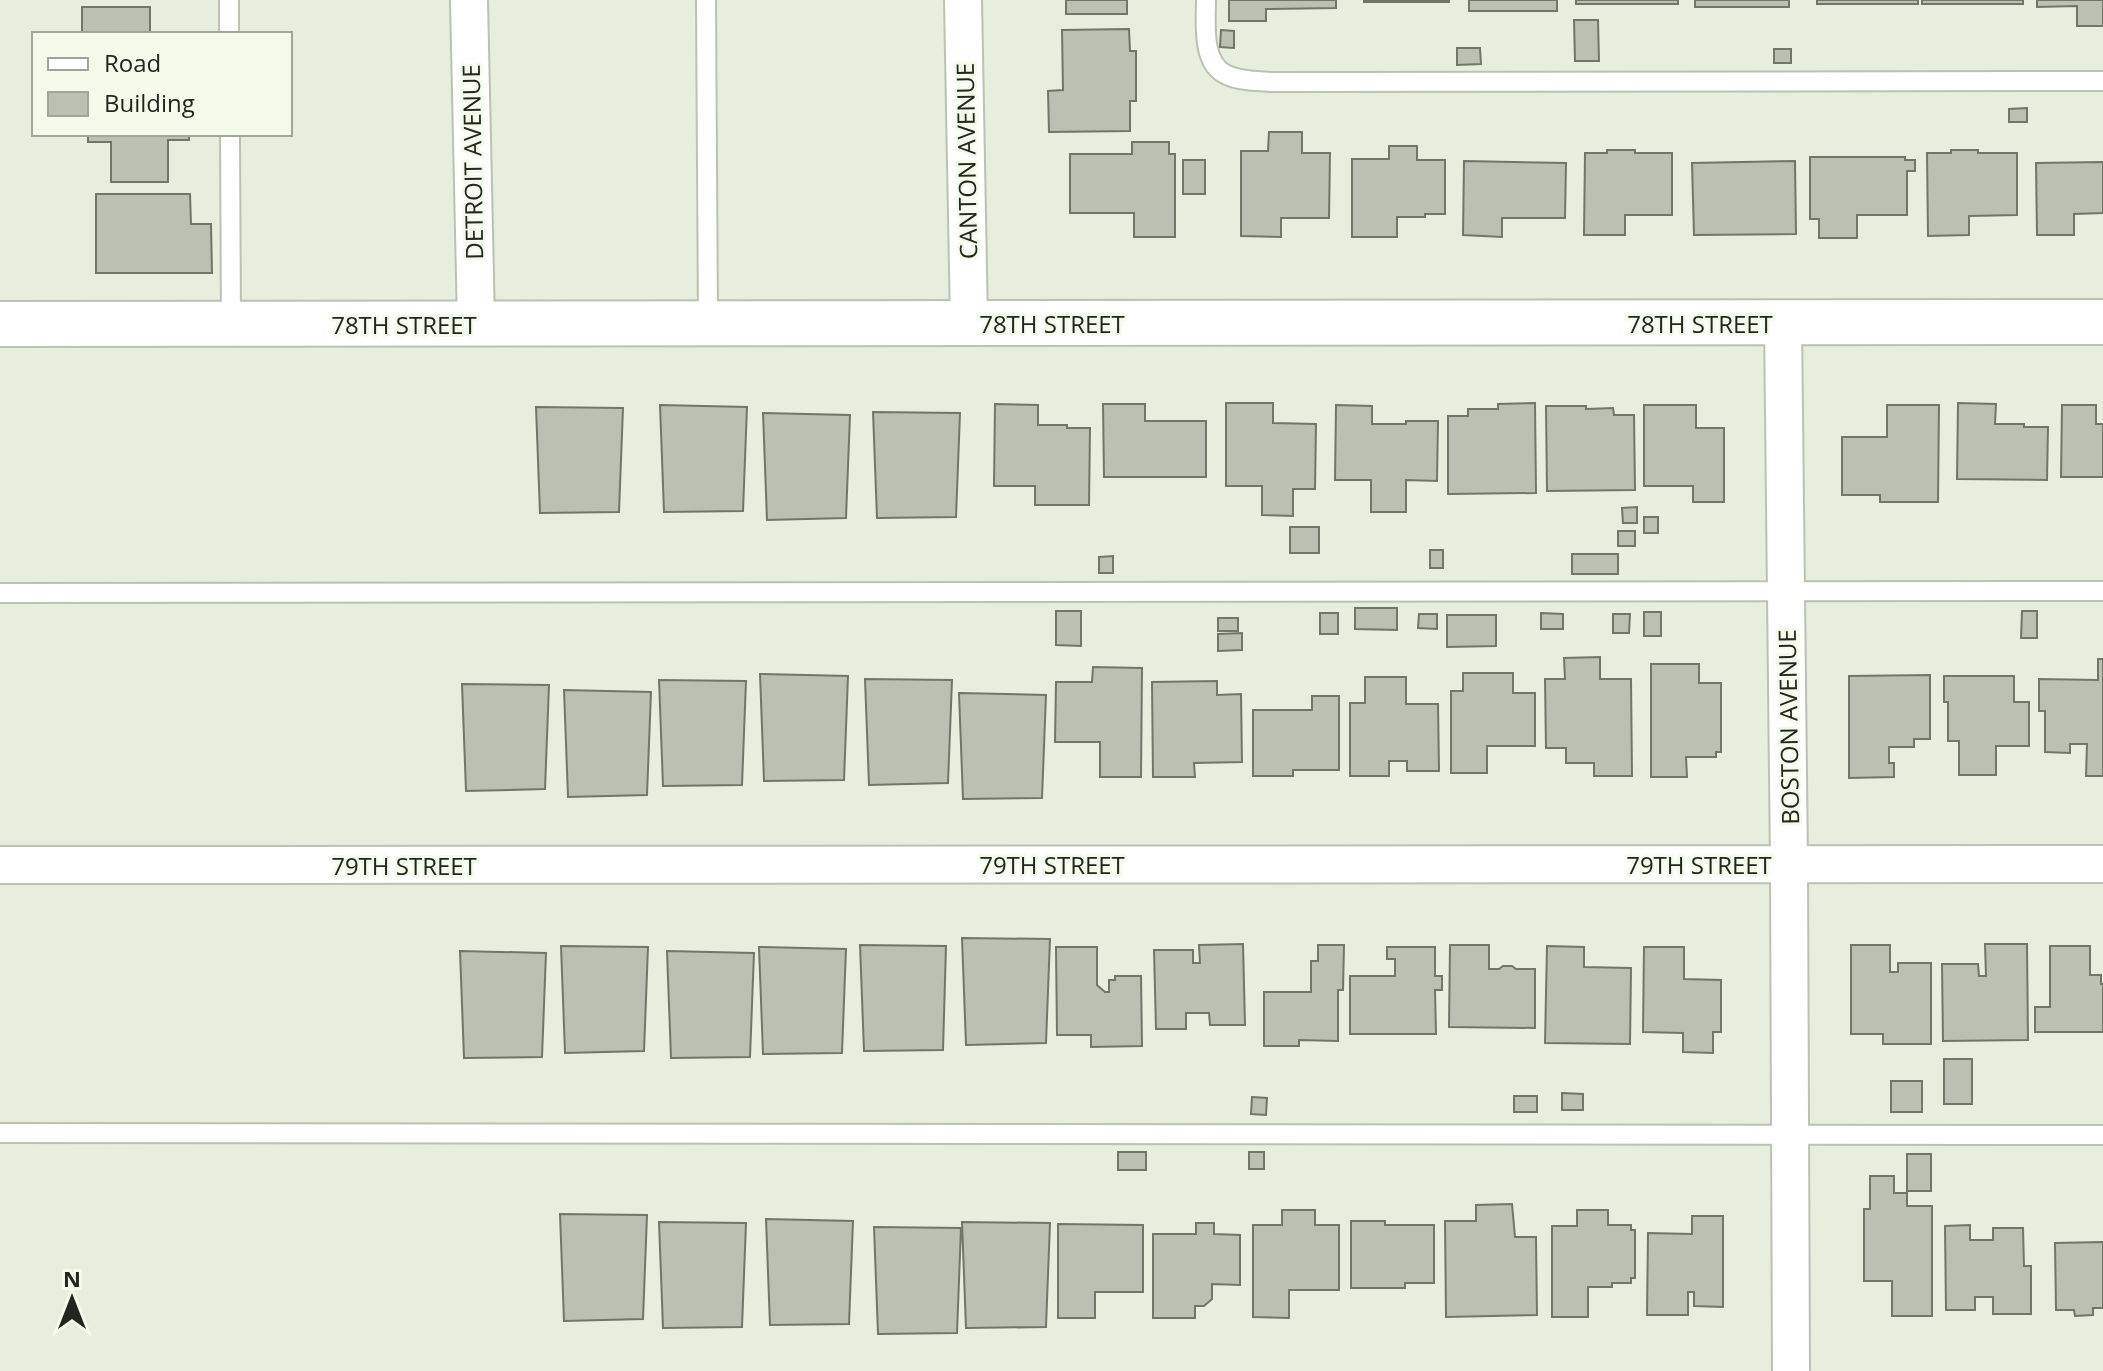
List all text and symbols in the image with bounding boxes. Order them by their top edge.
legend [32,32,292,136]
text: Road [104,46,161,79]
street label: CANTON AVENUE [948,63,984,259]
street label: DETROIT AVENUE [454,64,490,260]
text: Building [104,86,195,119]
street label: 78TH STREET [979,307,1125,340]
street label: 78TH STREET [1627,307,1773,340]
street label: 78TH STREET [331,308,477,341]
street label: BOSTON AVENUE [1770,629,1806,825]
street label: 79TH STREET [979,848,1125,881]
street label: 79TH STREET [1626,848,1772,881]
street label: 79TH STREET [331,849,477,882]
north arrow [32,1259,112,1339]
text: N [63,1263,81,1293]

